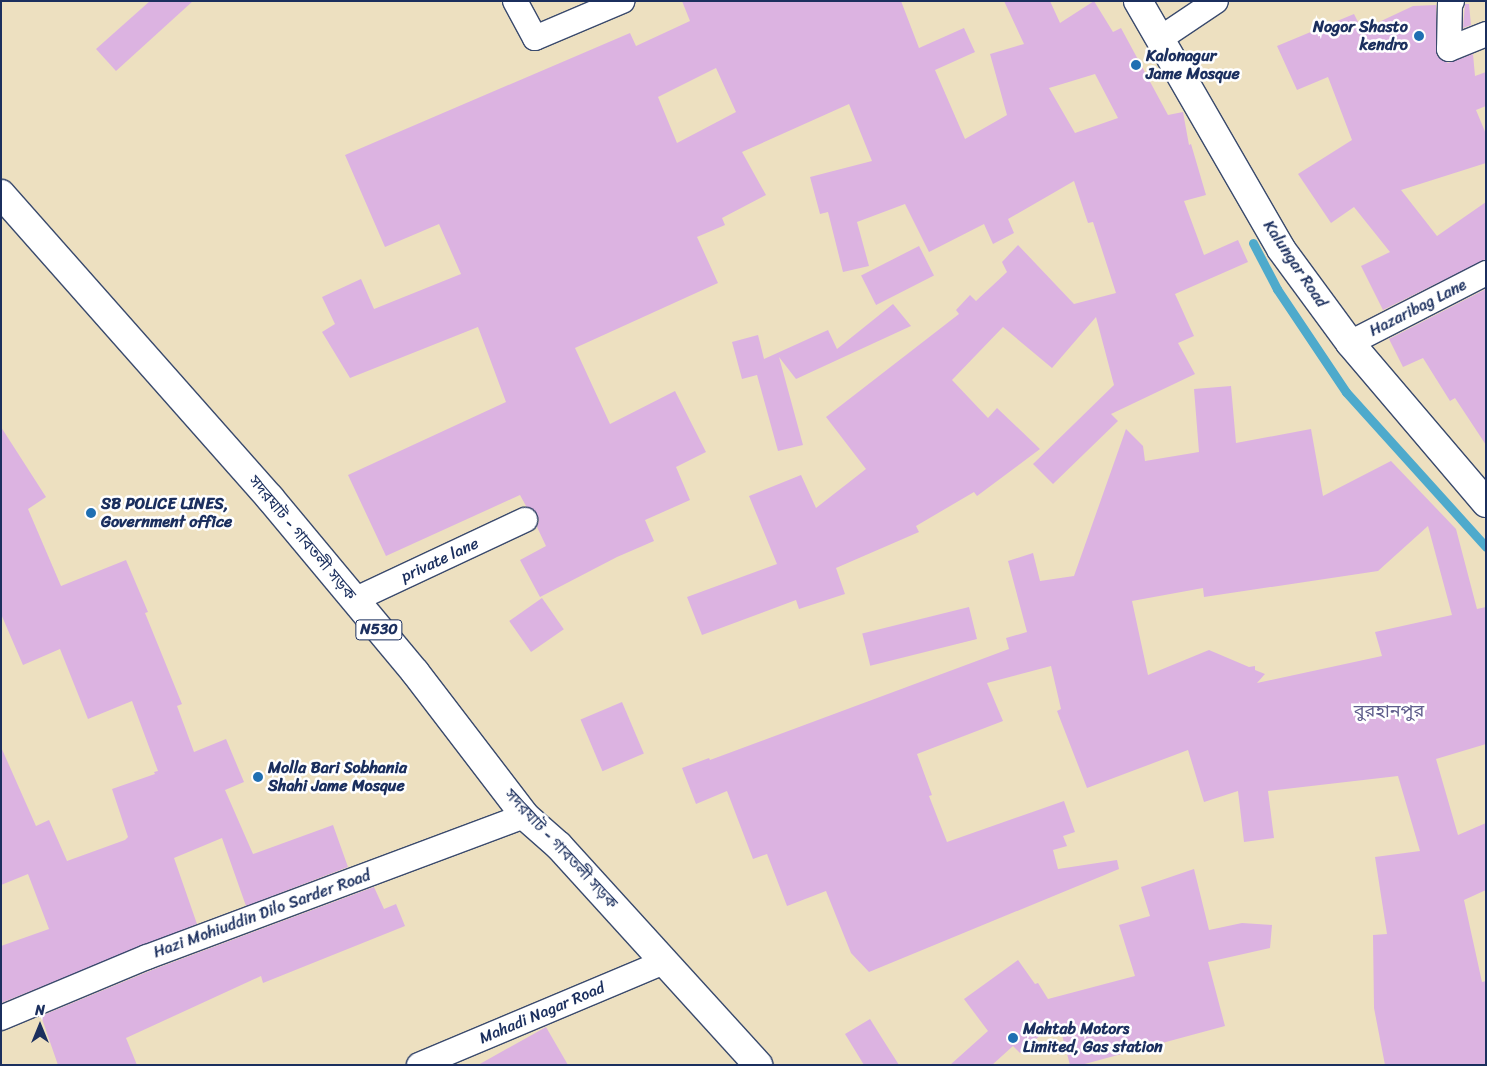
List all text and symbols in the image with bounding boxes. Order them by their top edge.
place label: Nogor Shasto kendro [1313,17,1408,55]
marker: Nogor Shasto kendro [1412,29,1426,43]
place label: Kalonagur Jame Mosque [1146,46,1239,84]
marker: Kalonagur Jame Mosque [1130,59,1142,71]
street label: Kalungar Road [1259,217,1331,311]
street label: Hazaribag Lane [1366,275,1470,341]
street label: সদরঘাট - গাবতলী সড়ক [244,472,360,604]
place label: SB POLICE LINES, Government office [101,494,232,532]
marker: SB POLICE LINES, Government office [85,507,97,519]
street label: private lane [398,534,482,586]
road number: N530 [355,618,403,642]
district label: বুরহানপুর [1354,700,1424,722]
place label: Molla Bari Sobhania Shahi Jame Mosque [268,758,408,796]
marker: Molla Bari Sobhania Shahi Jame Mosque [252,771,264,783]
street label: সদরঘাট - গাবতলী সড়ক [500,785,622,913]
street label: Hazi Mohiuddin Dilo Sarder Road [151,866,373,962]
street label: Mahadi Nagar Road [476,978,608,1048]
text: N [35,998,45,1023]
north arrow [15,1001,65,1051]
place label: Mahtab Motors Limited, Gas station [1023,1019,1162,1057]
marker: Mahtab Motors Limited, Gas station [1007,1032,1019,1044]

